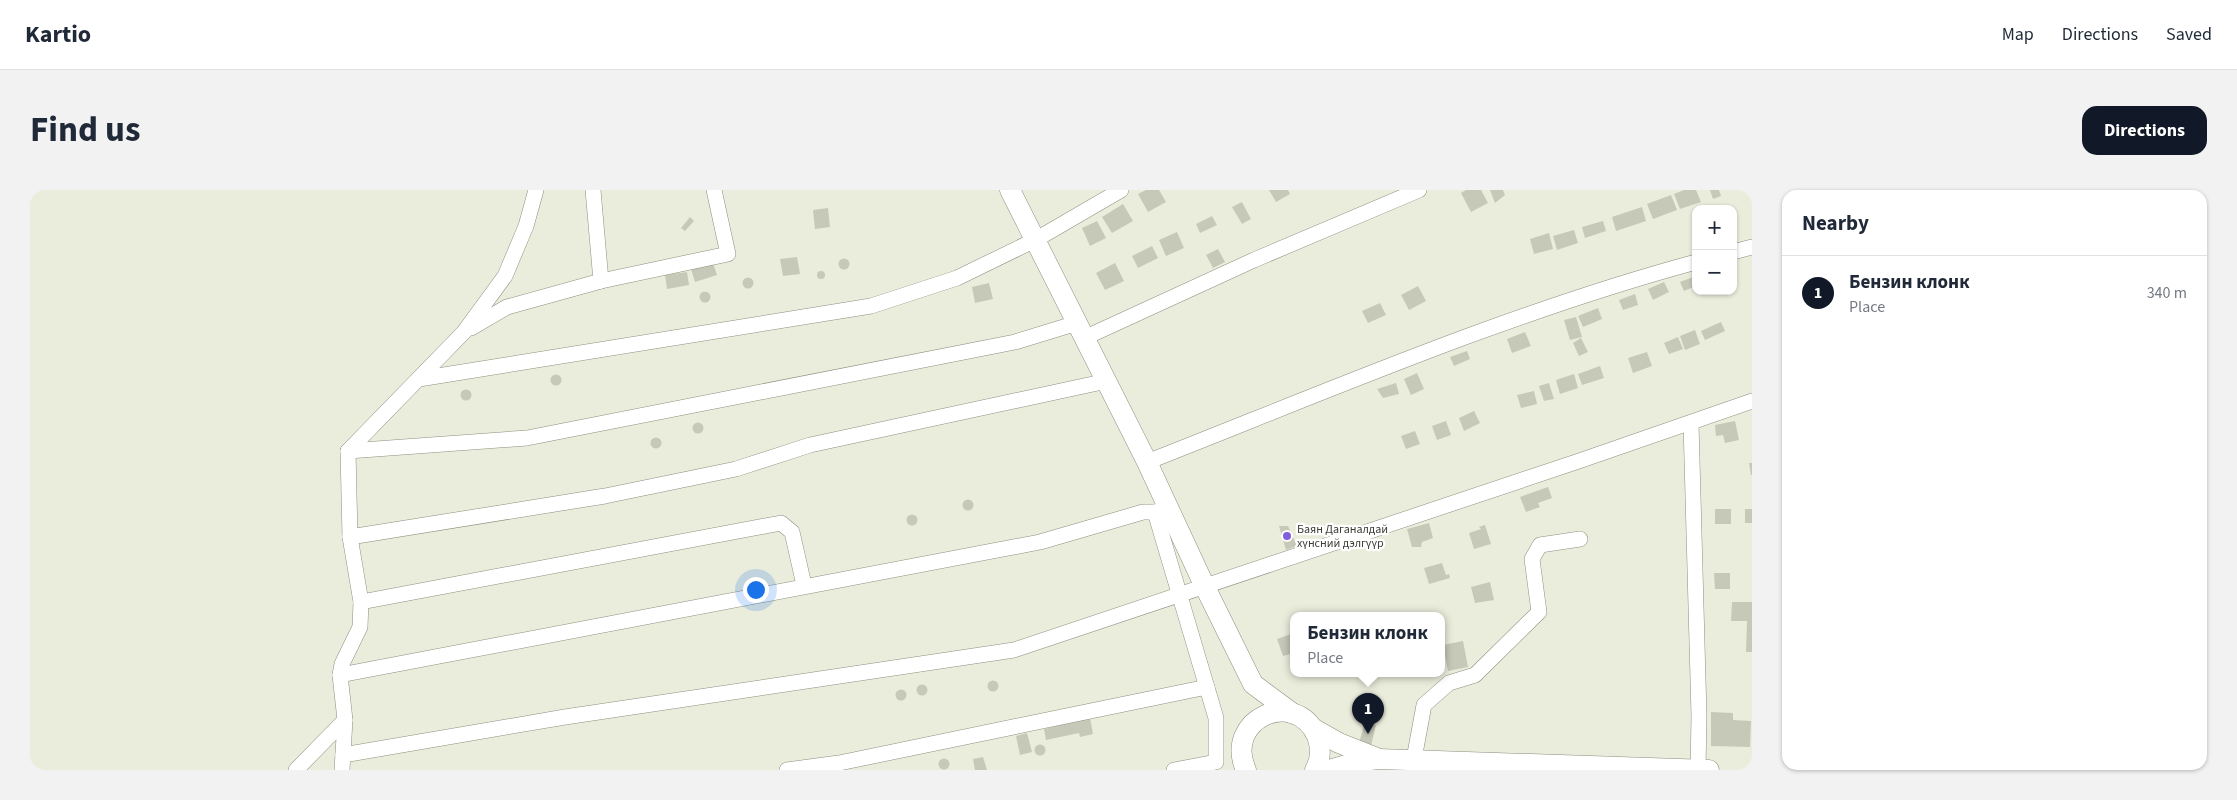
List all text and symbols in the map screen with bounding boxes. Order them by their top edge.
text: Kartio [25,17,91,52]
text: Map [2002,22,2034,47]
text: Directions [2062,22,2138,47]
text: Saved [2166,22,2212,47]
text: Find us [30,105,140,155]
button: Directions [2082,106,2207,155]
map controls [1692,205,1737,295]
button: + [1692,205,1737,250]
text: Nearby [1802,208,1869,238]
button: − [1692,250,1737,295]
text: Бензин клонк [1849,269,1970,296]
text: 1 [1814,282,1822,304]
text: 340 m [2147,282,2187,304]
text: Place [1849,296,1885,318]
place label: Баян Даганалдай хүнсний дэлгүүр [1297,521,1388,552]
marker: Баян Даганалдай хүнсний дэлгүүр [1281,530,1293,542]
your location [743,577,769,603]
popup [1290,612,1445,677]
text: Бензин клонк [1307,620,1428,647]
text: Place [1307,647,1343,669]
pin: 1 [1352,693,1384,734]

